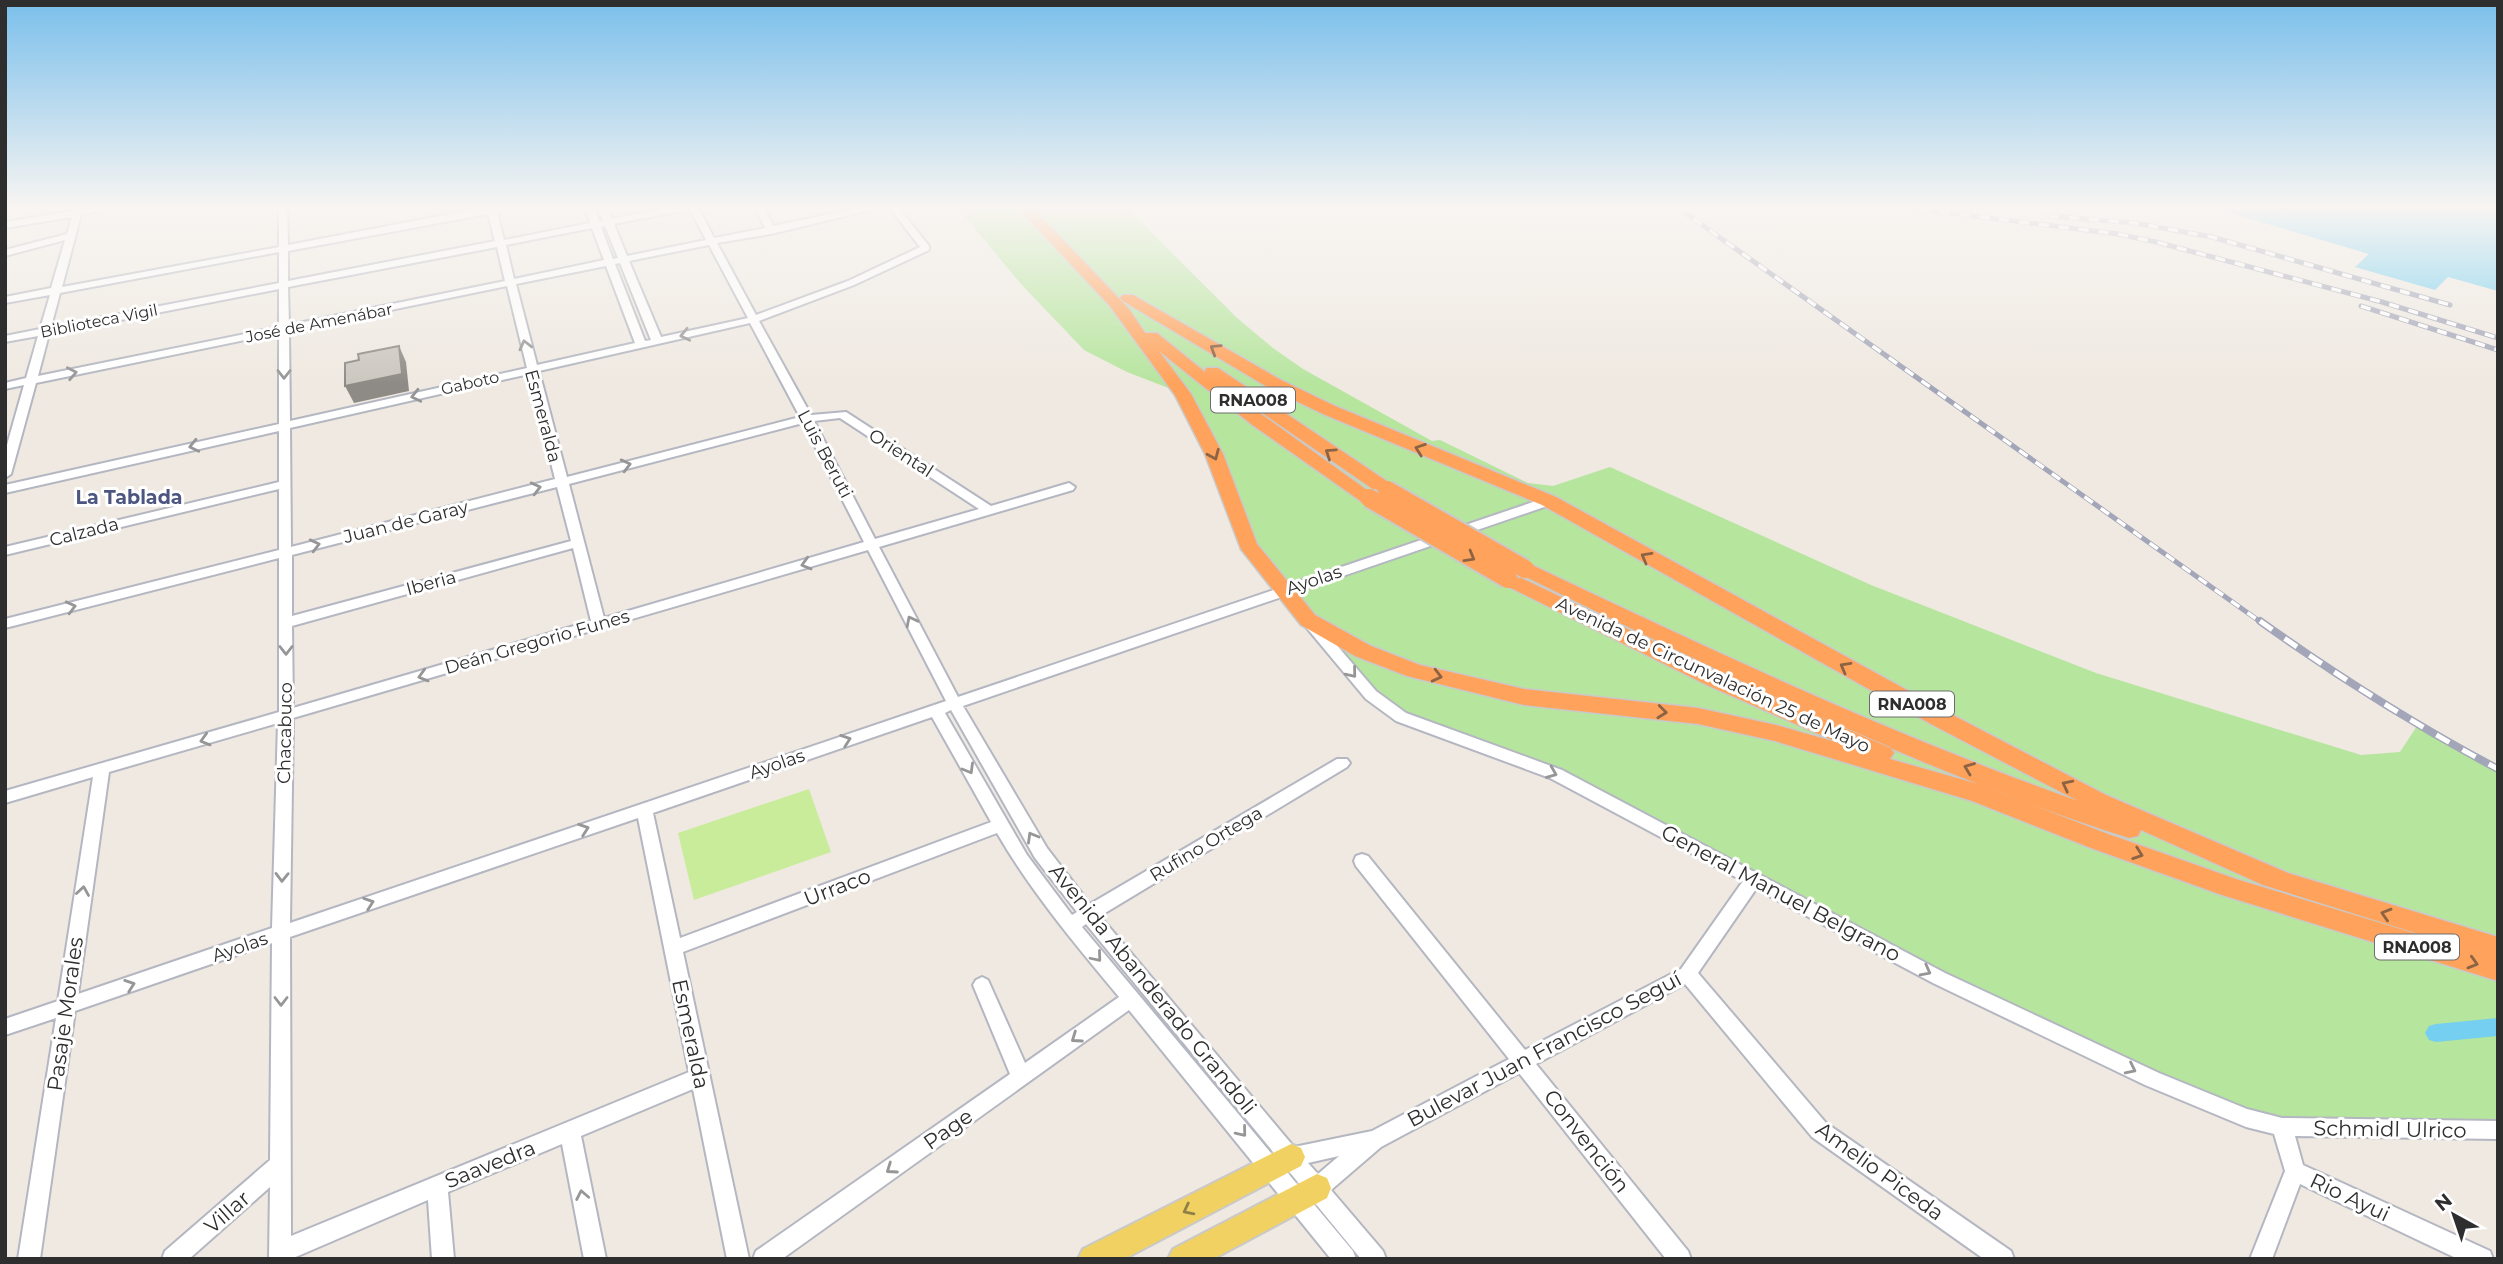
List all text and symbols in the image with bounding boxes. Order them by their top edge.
street label: José de Amenábar [243,299,394,347]
street label: Biblioteca Vigil [39,300,159,342]
one-way arrow [679,326,691,341]
one-way arrow [519,339,533,351]
one-way arrow [1210,345,1223,358]
one-way arrow [66,366,78,381]
street label: Gaboto [439,367,501,399]
street label: Esmeralda [520,367,566,465]
one-way arrow [276,368,291,379]
one-way arrow [410,387,422,402]
road number: RNA008 [1211,388,1295,412]
street label: Luis Beruti [793,406,857,502]
street label: Oriental [865,424,937,482]
one-way arrow [188,438,200,452]
one-way arrow [1414,443,1426,457]
one-way arrow [1206,448,1220,460]
one-way arrow [1325,448,1338,461]
one-way arrow [620,459,632,473]
one-way arrow [530,482,542,496]
district label: La Tablada [75,486,183,509]
street label: Juan de Garay [341,496,471,548]
street label: Calzada [47,513,121,551]
one-way arrow [309,539,321,553]
one-way arrow [1462,549,1475,562]
one-way arrow [1640,552,1653,565]
one-way arrow [800,555,812,570]
street label: Ayolas [1283,560,1345,600]
street label: Iberia [403,566,459,600]
street label: Avenida de Circunvalación 25 de Mayo [1553,592,1873,758]
one-way arrow [65,601,77,615]
street label: Deán Gregorio Funes [442,605,632,679]
one-way arrow [906,616,919,628]
one-way arrow [278,645,294,656]
one-way arrow [1840,662,1852,675]
one-way arrow [1344,664,1356,677]
one-way arrow [417,667,429,682]
one-way arrow [1431,668,1443,682]
street label: Chacabuco [273,682,297,784]
road number: RNA008 [1870,692,1954,716]
one-way arrow [1656,704,1667,719]
one-way arrow [199,731,211,746]
one-way arrow [839,734,852,748]
street label: Ayolas [746,744,808,784]
one-way arrow [961,762,974,775]
one-way arrow [1963,762,1975,776]
one-way arrow [1545,764,1557,778]
one-way arrow [2062,780,2074,794]
street label: Rufino Ortega [1146,802,1266,886]
street label: General Manuel Belgrano [1657,819,1905,967]
one-way arrow [578,823,590,837]
one-way arrow [1027,832,1040,845]
one-way arrow [2132,846,2144,860]
street label: Avenida Abanderado Grandoli [1044,859,1262,1119]
street label: Urraco [800,863,874,911]
one-way arrow [275,872,290,883]
one-way arrow [75,885,90,897]
one-way arrow [362,897,374,911]
one-way arrow [2380,908,2392,922]
street label: Ayolas [209,927,271,967]
road number: RNA008 [2375,934,2459,959]
street label: Pasaje Morales [42,935,88,1093]
one-way arrow [1089,948,1101,961]
one-way arrow [2467,954,2479,969]
one-way arrow [1919,962,1931,976]
street label: Bulevar Juan Francisco Seguí [1403,965,1687,1132]
street label: Esmeralda [667,977,715,1091]
one-way arrow [123,979,135,993]
one-way arrow [273,996,289,1007]
one-way arrow [1071,1030,1084,1042]
one-way arrow [2124,1061,2136,1075]
street label: Convención [1539,1084,1635,1198]
street label: Page [919,1103,977,1155]
street label: Schmidl Ulrico [2313,1115,2467,1143]
street label: Amelio Piceda [1811,1116,1949,1226]
one-way arrow [1233,1125,1246,1137]
street label: Saavedra [441,1135,539,1193]
one-way arrow [886,1161,899,1173]
street label: Rio Ayui [2306,1168,2394,1226]
north arrow [2419,1180,2489,1250]
street label: Villar [199,1185,255,1239]
one-way arrow [576,1189,591,1201]
text: N [2430,1189,2457,1216]
one-way arrow [1183,1202,1195,1216]

